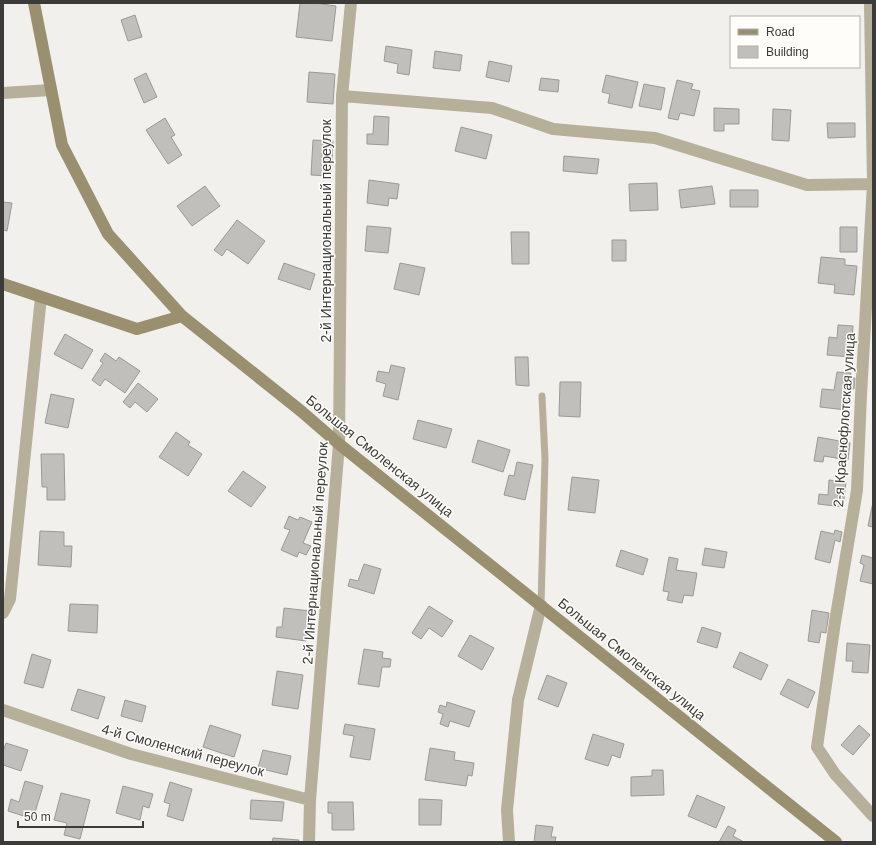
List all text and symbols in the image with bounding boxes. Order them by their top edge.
legend [730,16,860,68]
text: Road [766,25,795,39]
text: Building [766,45,809,59]
street label: 2-й Интернациональный переулок [318,119,334,343]
street label: 2-я Краснофлотская улица [830,332,858,508]
street label: Большая Смоленская улица [303,392,457,520]
street label: 2-й Интернациональный переулок [299,440,331,665]
street label: Большая Смоленская улица [555,595,709,723]
street label: 4-й Смоленский переулок [100,721,267,780]
scale bar [18,803,143,829]
text: 50 m [24,810,51,824]

